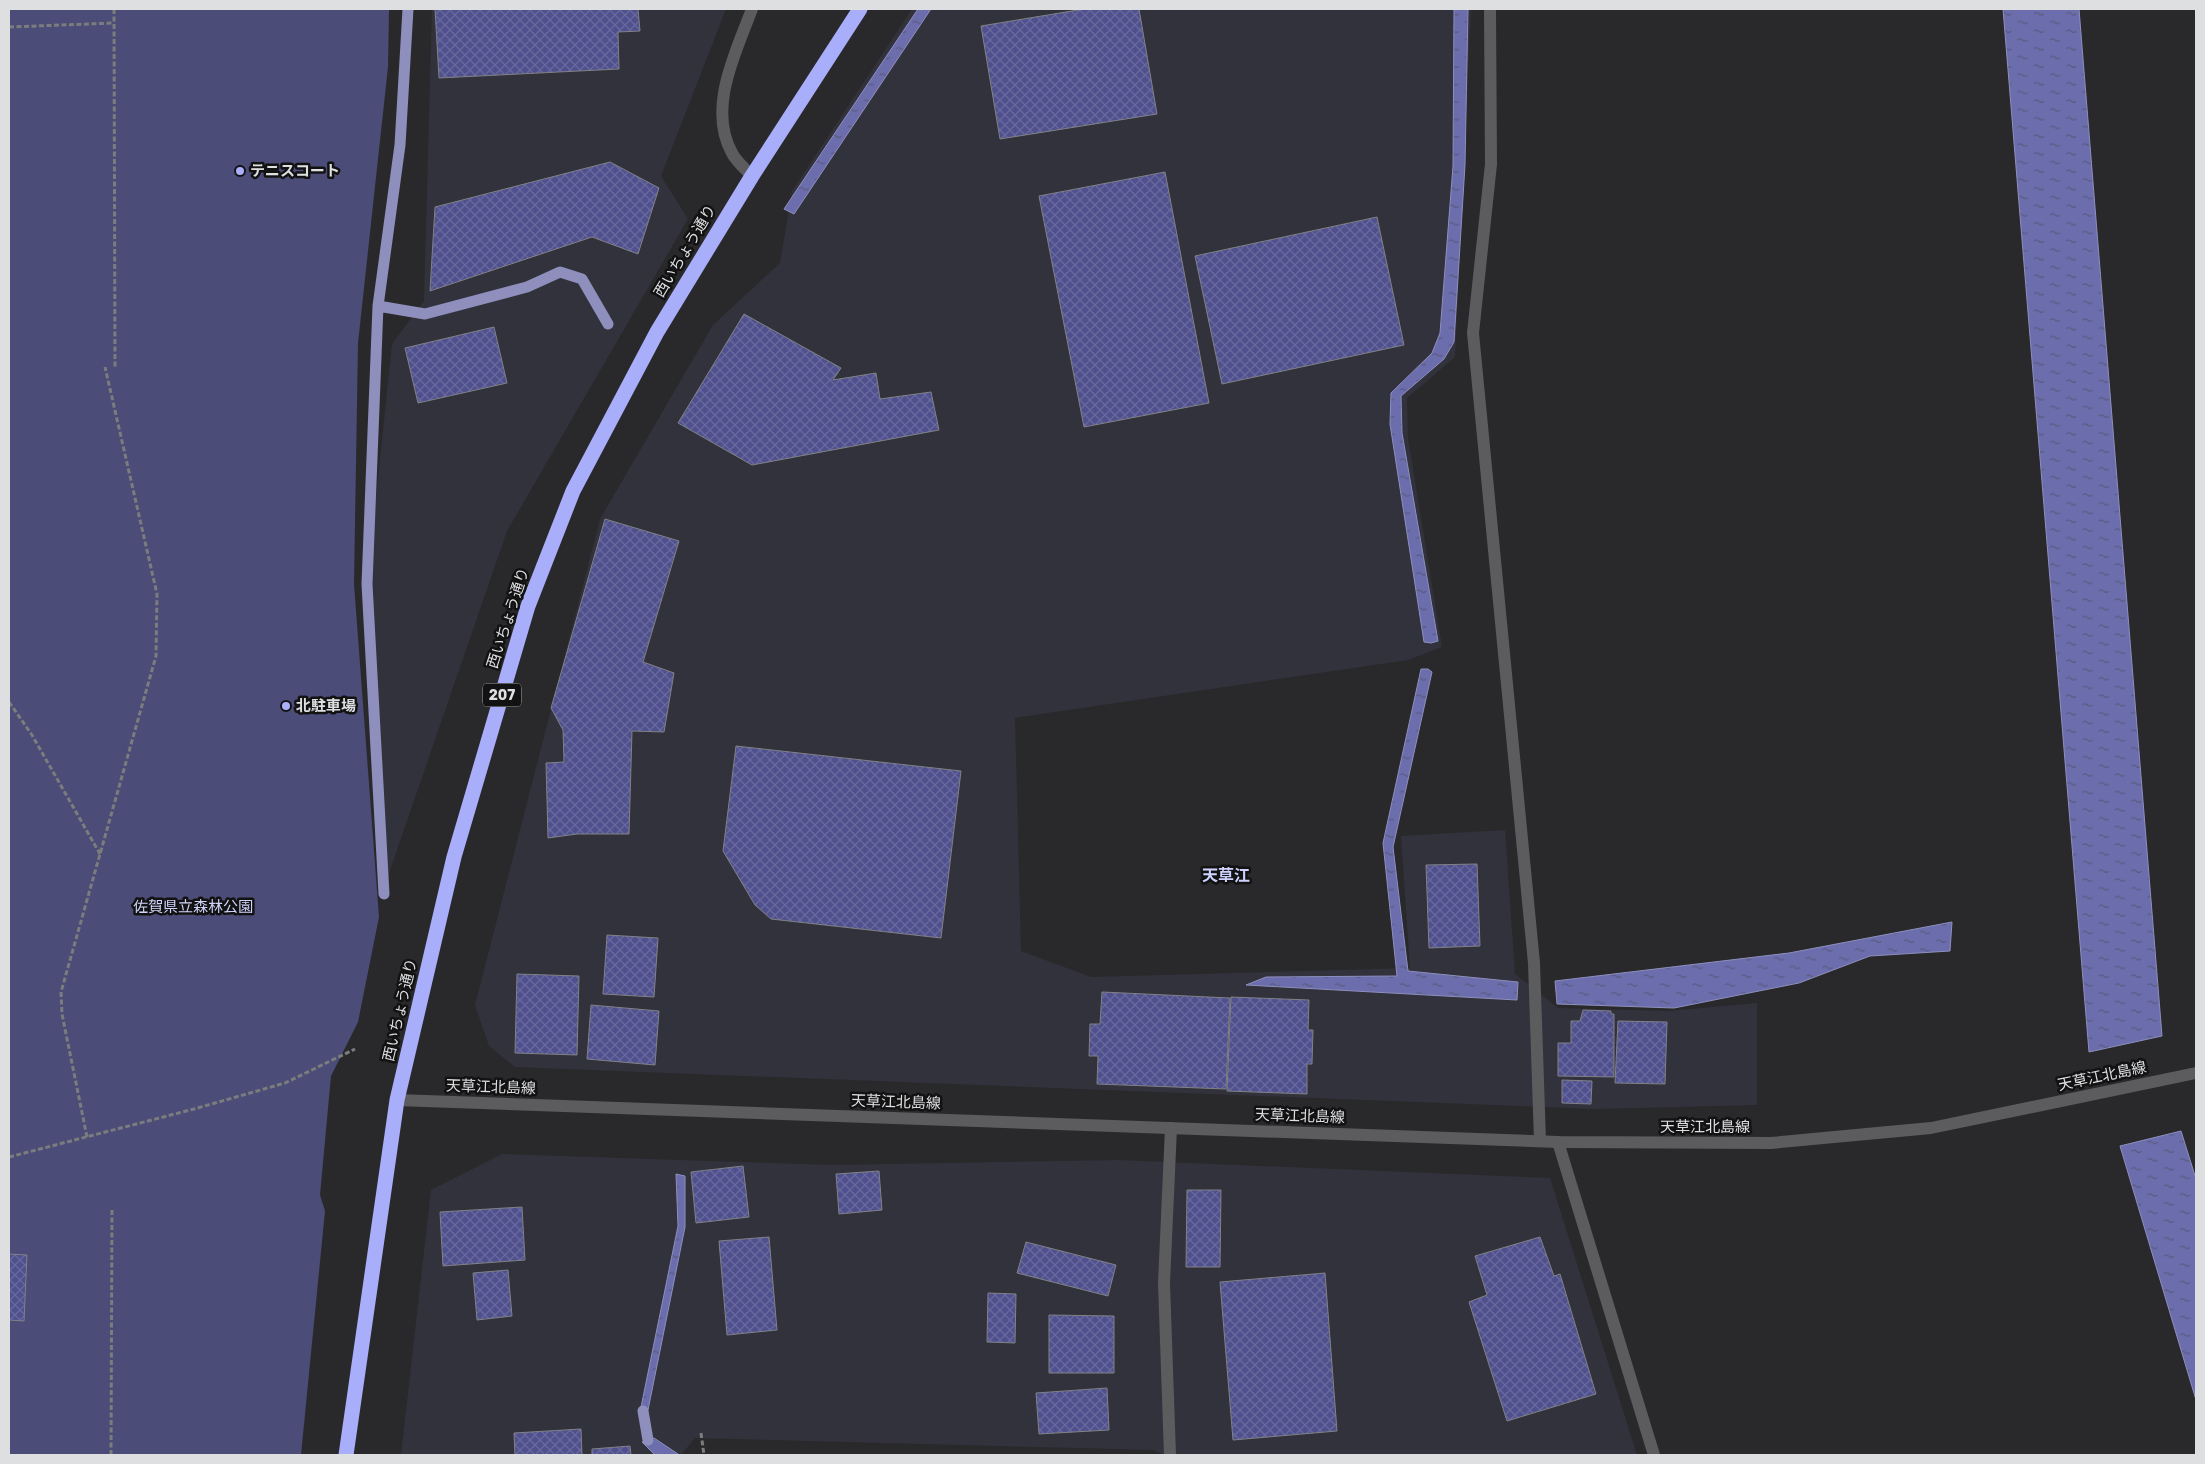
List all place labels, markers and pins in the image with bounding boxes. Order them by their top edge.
place label: テニスコート [250,162,340,180]
marker: テニスコート [234,165,246,177]
place label: 北駐車場 [296,697,356,715]
marker: 北駐車場 [280,700,292,712]

